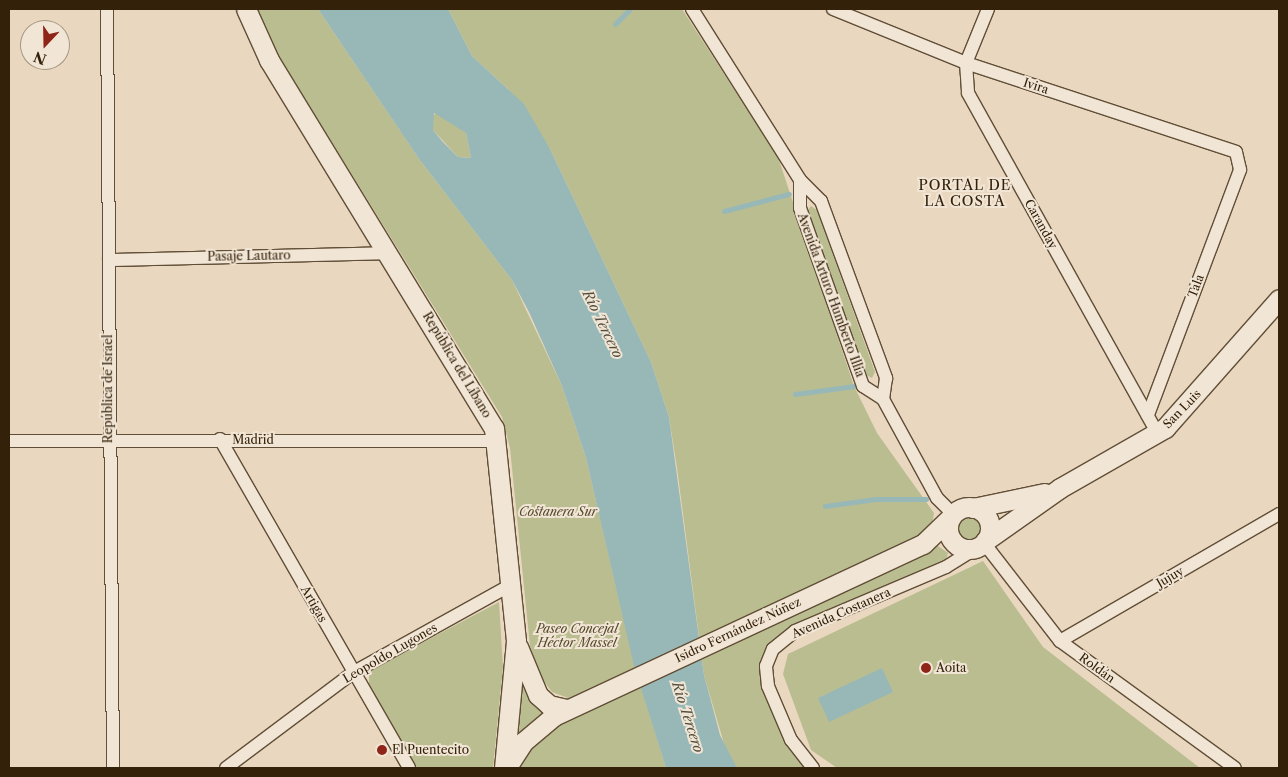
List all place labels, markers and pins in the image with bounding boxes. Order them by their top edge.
place label: Aoita [936,661,966,675]
marker: Aoita [920,662,932,674]
place label: El Puentecito [392,743,469,757]
marker: El Puentecito [376,744,388,756]

